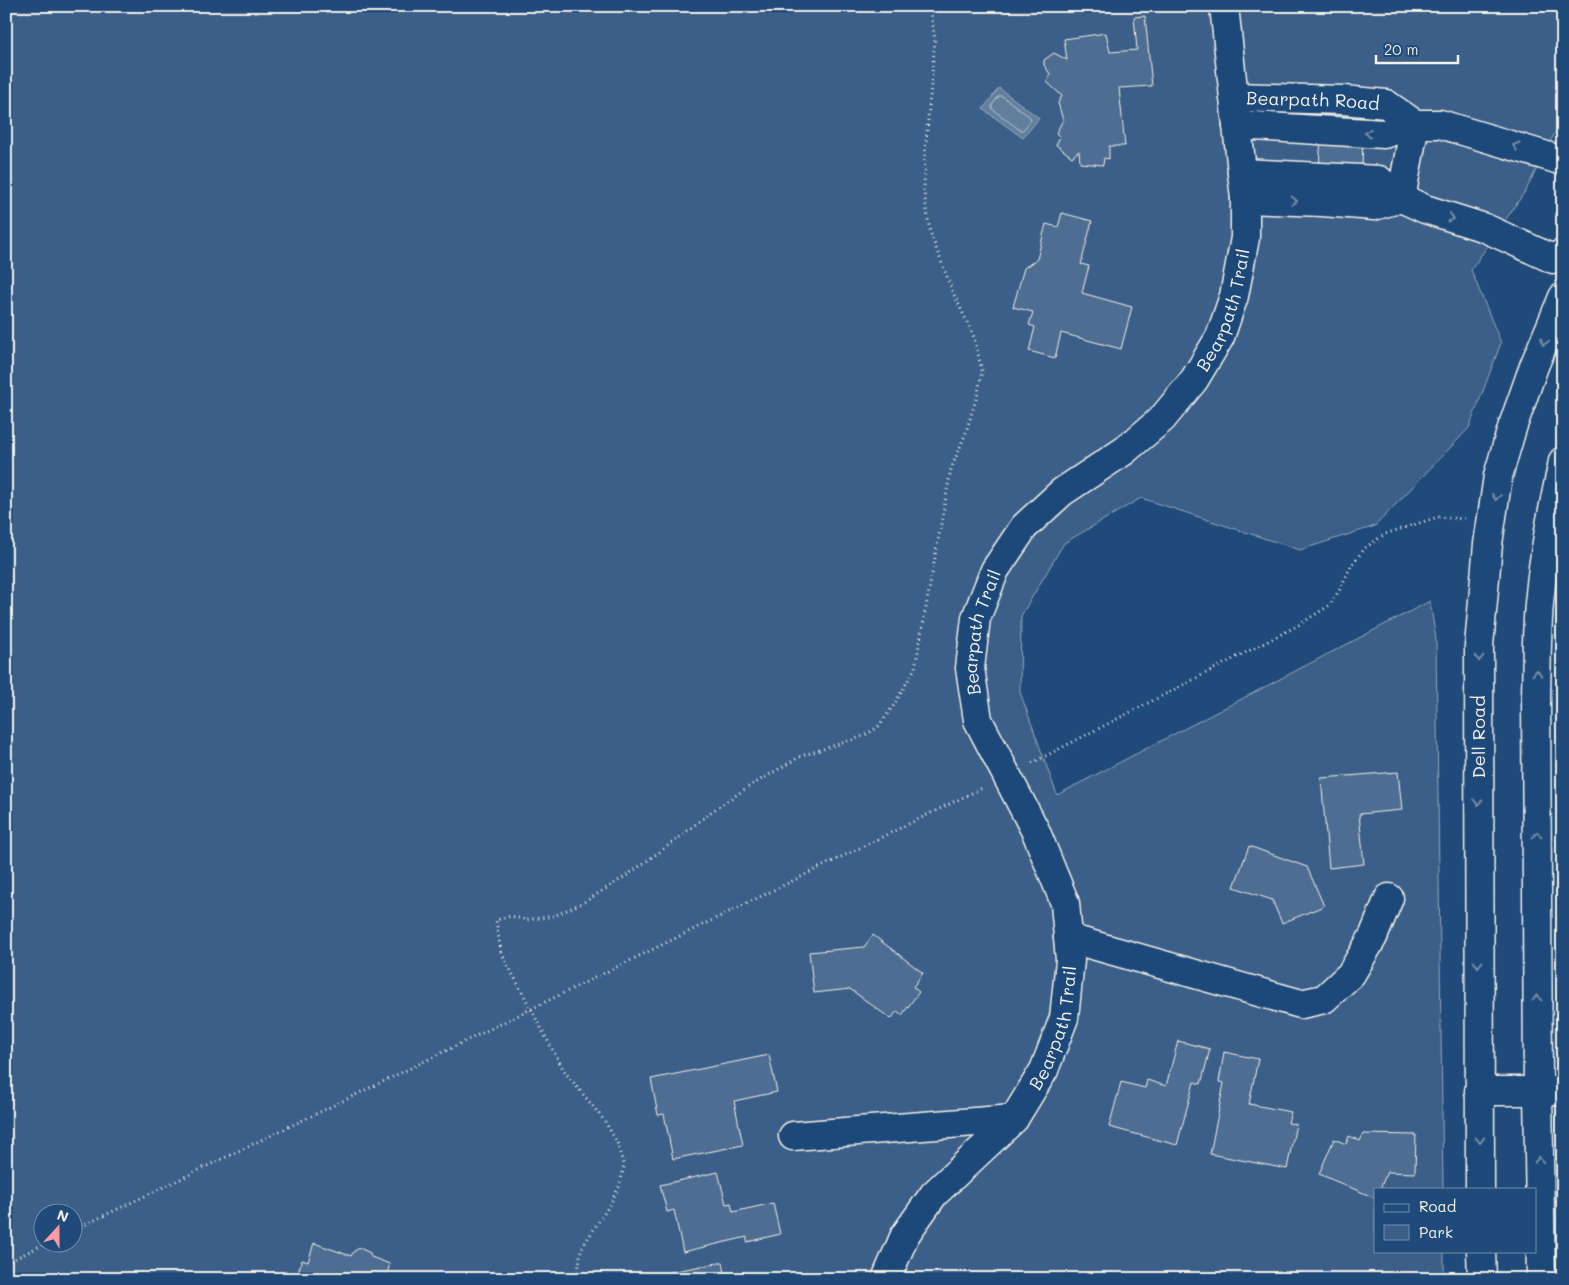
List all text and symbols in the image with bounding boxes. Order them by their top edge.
scale bar [1376,32,1459,64]
text: 20 m [1384,39,1418,59]
street label: Bearpath Road [1246,85,1381,115]
one-way arrow [1364,127,1372,138]
one-way arrow [1513,141,1521,151]
one-way arrow [1290,196,1298,206]
one-way arrow [1446,212,1455,222]
street label: Bearpath Trail [1190,247,1255,375]
one-way arrow [1539,337,1550,346]
one-way arrow [1491,492,1501,501]
street label: Bearpath Trail [957,566,1006,697]
one-way arrow [1473,654,1484,662]
one-way arrow [1531,668,1542,676]
street label: Dell Road [1466,695,1490,779]
one-way arrow [1473,798,1483,806]
one-way arrow [1532,831,1542,838]
one-way arrow [1473,960,1483,968]
street label: Bearpath Trail [1023,964,1081,1094]
one-way arrow [1532,993,1542,1001]
one-way arrow [1474,1136,1485,1144]
one-way arrow [1534,1156,1544,1164]
legend [1374,1188,1536,1252]
text: Road [1419,1196,1456,1216]
north arrow [32,1202,82,1252]
text: N [54,1205,71,1226]
text: Park [1419,1222,1453,1242]

